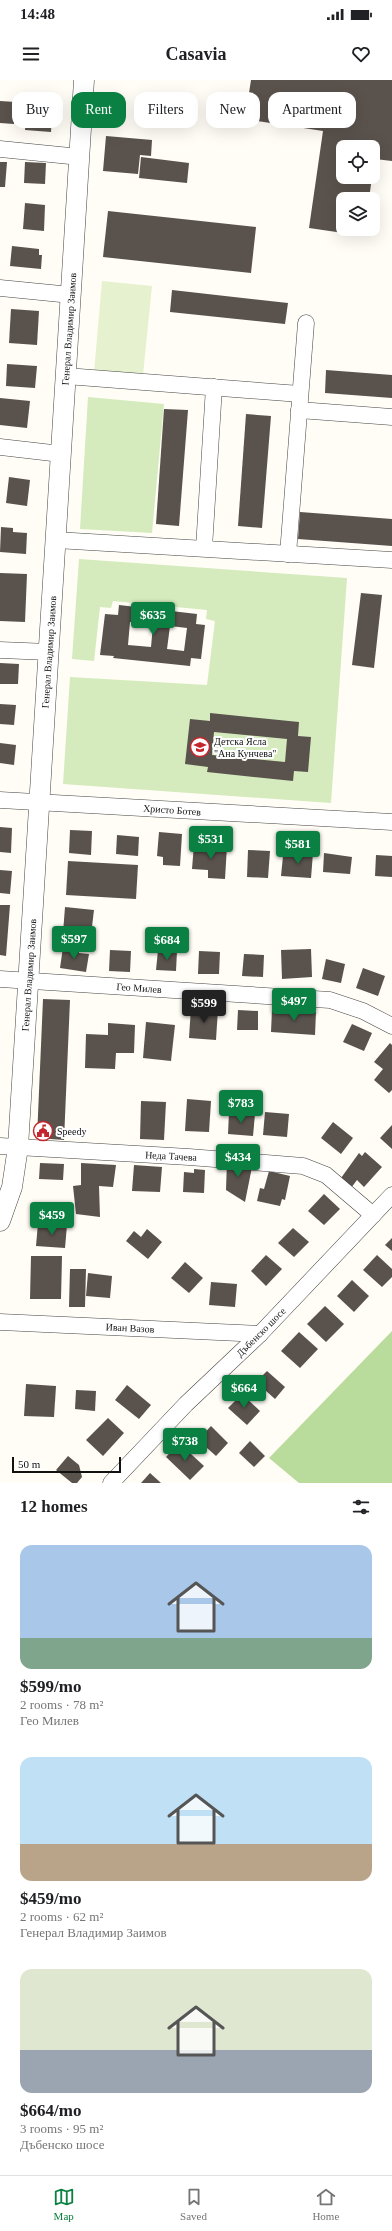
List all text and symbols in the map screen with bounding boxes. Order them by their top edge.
text: 14:48 [20,6,55,22]
icon: menu [20,43,42,65]
icon: heart [350,43,372,65]
text: Casavia [165,44,227,64]
chip: Buy [12,92,63,128]
chip: Rent [71,92,126,128]
chip: Filters [134,92,198,128]
chip: New [206,92,260,128]
chip: Apartment [268,92,356,128]
map controls [336,140,380,236]
button: locate [336,140,380,184]
button: layers [336,192,380,236]
street label: Генерал Владимир Заимов [60,272,78,386]
street label: Генерал Владимир Заимов [40,595,58,709]
pin: $635 [129,602,177,636]
text: $635 [140,607,166,622]
school or university icon: Детска Ясла "Ана Кунчева" [189,736,211,758]
place label: Детска Ясла "Ана Кунчева" [214,736,276,759]
street label: Христо Ботев [143,802,202,818]
pin: $531 [187,826,235,860]
text: $531 [198,831,224,846]
pin: $581 [274,831,322,865]
text: $581 [285,836,311,851]
street label: Генерал Владимир Заимов [20,918,38,1032]
pin: $597 [50,926,98,960]
pin: $684 [143,927,191,961]
text: $597 [61,931,87,946]
text: $684 [154,932,180,947]
street label: Гео Милев [116,981,162,995]
pin: $497 [270,988,318,1022]
pin: $599 [180,990,228,1024]
text: $497 [281,993,307,1008]
text: $599 [191,995,217,1010]
pin: $783 [217,1090,265,1124]
text: $783 [228,1095,254,1110]
public building icon: Speedy [32,1120,54,1142]
place label: Speedy [57,1126,86,1137]
pin: $434 [214,1144,262,1178]
street label: Неда Тачева [145,1149,198,1163]
text: $434 [225,1149,251,1164]
pin: $459 [28,1202,76,1236]
text: $459 [39,1207,65,1222]
street label: Дъбенско шосе [234,1305,288,1359]
street label: Иван Вазов [105,1321,155,1335]
pin: $664 [220,1375,268,1409]
text: $664 [231,1380,257,1395]
pin: $738 [161,1428,209,1462]
text: $738 [172,1433,198,1448]
scale bar [12,1455,121,1474]
text: 50 m [18,1458,40,1470]
icon: filters [350,1496,372,1518]
text: 12 homes [20,1497,88,1516]
icon: home [160,1571,232,1643]
text: $599/mo [20,1677,81,1696]
text: 2 rooms · 78 m² [20,1697,103,1712]
text: Гео Милев [20,1713,79,1728]
icon: home [160,1783,232,1855]
text: $459/mo [20,1889,81,1908]
text: 2 rooms · 62 m² [20,1909,103,1924]
text: Генерал Владимир Заимов [20,1925,167,1940]
icon: home [160,1995,232,2067]
text: $664/mo [20,2101,81,2120]
text: 3 rooms · 95 m² [20,2121,103,2136]
text: Дъбенско шосе [20,2137,104,2152]
tab: Map [53,2186,75,2222]
tab: Saved [180,2186,207,2222]
tab: Home [312,2186,339,2222]

